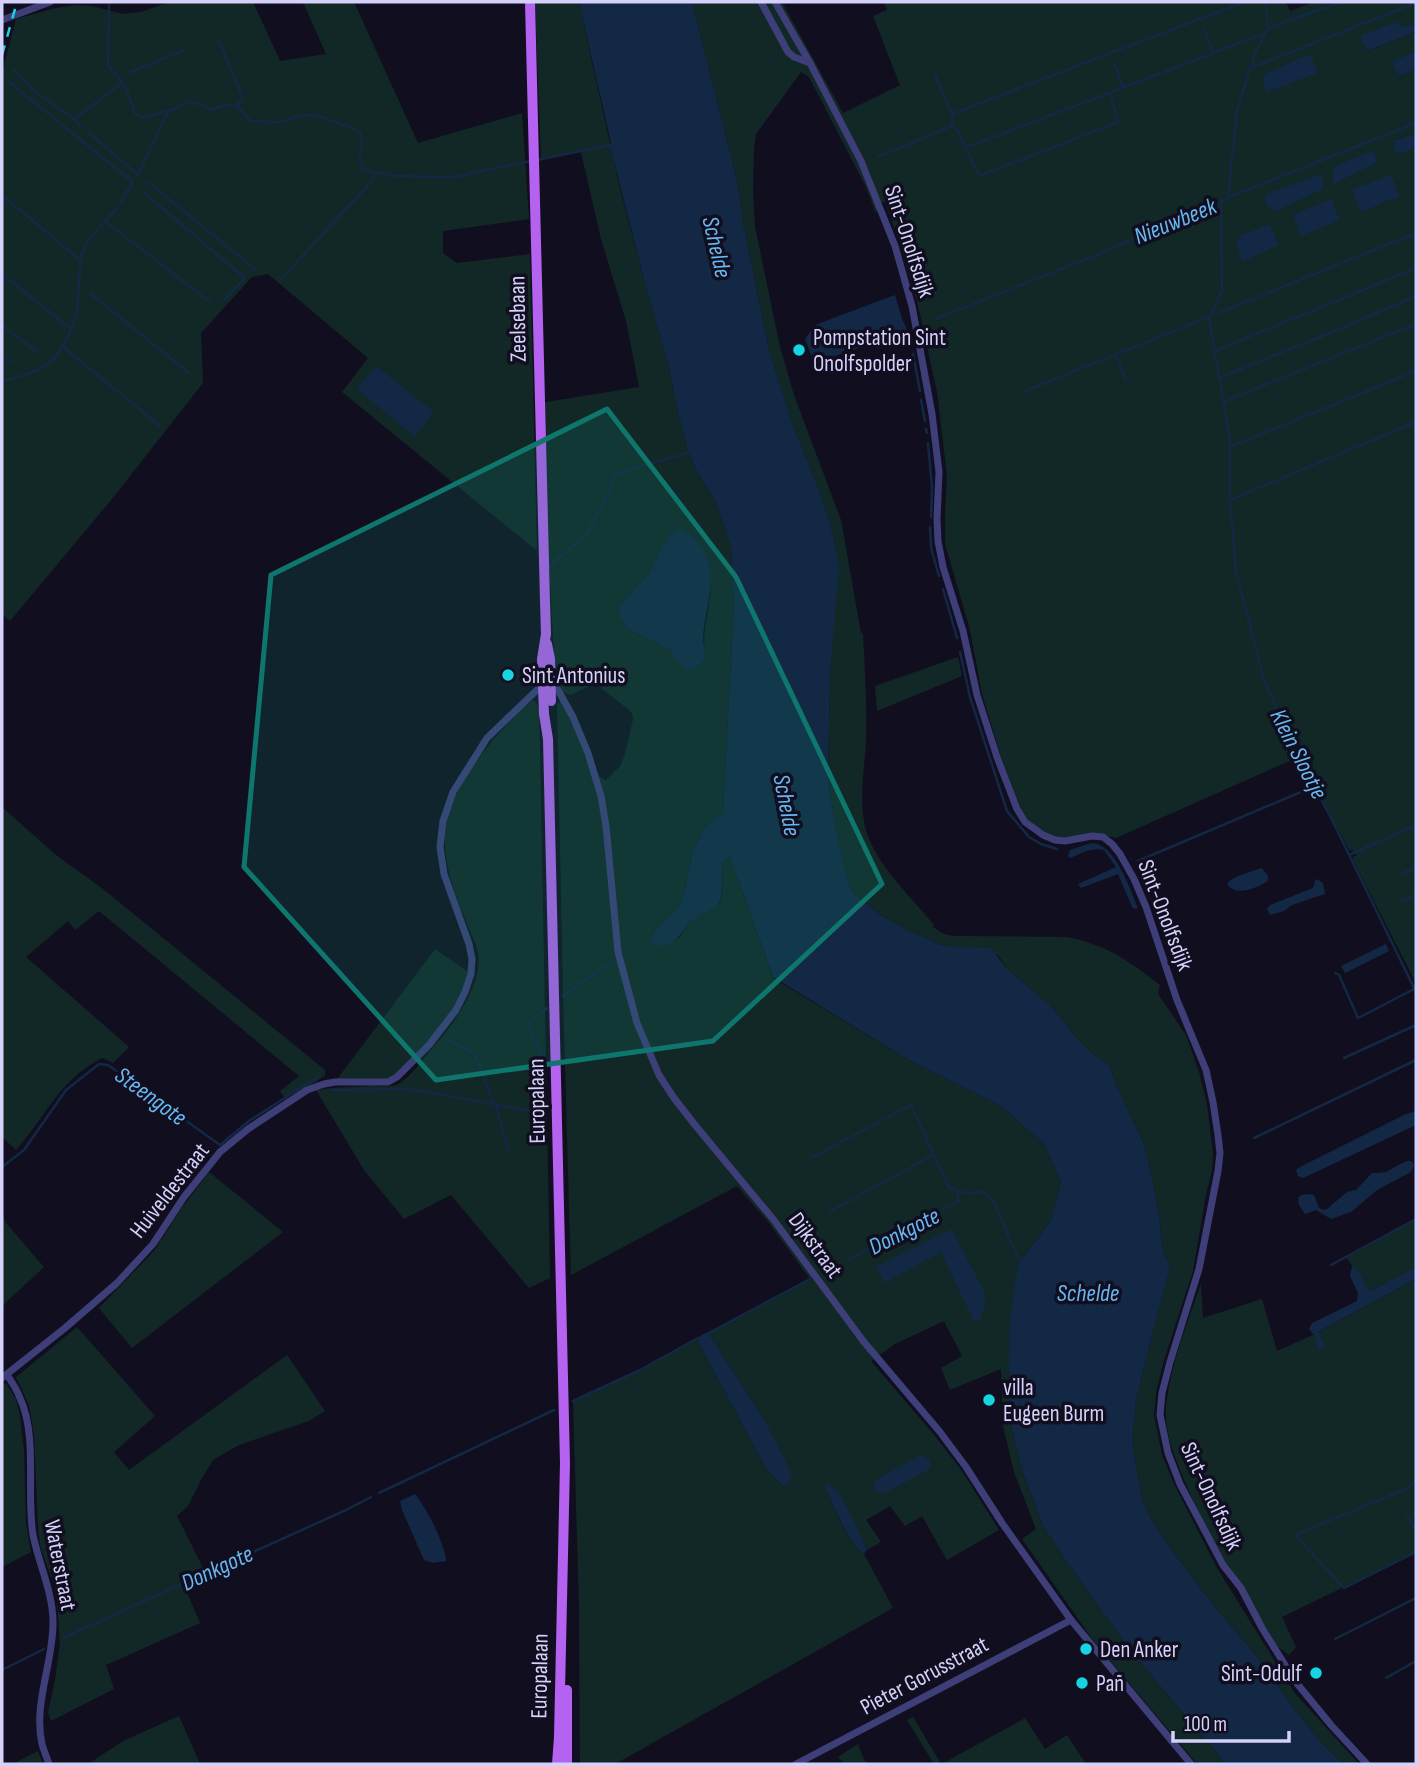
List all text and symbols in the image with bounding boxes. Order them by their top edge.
street label: Sint-Onolfsdijk [878,182,940,301]
water label: Nieuwbeek [1130,191,1222,251]
water label: Schelde [695,213,738,281]
street label: Zeelsebaan [503,276,533,362]
place label: Pompstation Sint Onolfspolder [813,324,946,378]
marker: Pompstation Sint Onolfspolder [791,342,807,358]
place label: Sint Antonius [522,662,625,690]
marker: Sint Antonius [500,667,516,683]
water label: Klein Slootje [1264,704,1334,804]
water label: Schelde [766,772,807,839]
street label: Sint-Onolfsdijk [1131,856,1199,975]
street label: Europalaan [522,1058,552,1144]
water label: Steengote [109,1061,192,1132]
street label: Huiveldestraat [124,1138,216,1244]
water label: Donkgote [864,1201,945,1262]
street label: Dijkstraat [782,1207,848,1284]
water label: Schelde [1057,1279,1119,1308]
place label: villa Eugeen Burm [1003,1374,1104,1428]
marker: villa Eugeen Burm [981,1392,997,1408]
street label: Sint-Onolfsdijk [1174,1438,1248,1555]
street label: Waterstraat [38,1517,83,1613]
water label: Donkgote [177,1539,258,1598]
street label: Pieter Gorusstraat [856,1630,993,1721]
street label: Europalaan [525,1633,555,1719]
place label: Den Anker [1100,1636,1179,1664]
marker: Den Anker [1078,1641,1094,1657]
place label: Sint-Odulf [1221,1660,1302,1688]
marker: Sint-Odulf [1308,1665,1324,1681]
place label: Pañ [1096,1670,1124,1698]
marker: Pañ [1074,1675,1090,1691]
scale bar [1173,1700,1288,1744]
text: 100 m [1184,1712,1227,1737]

